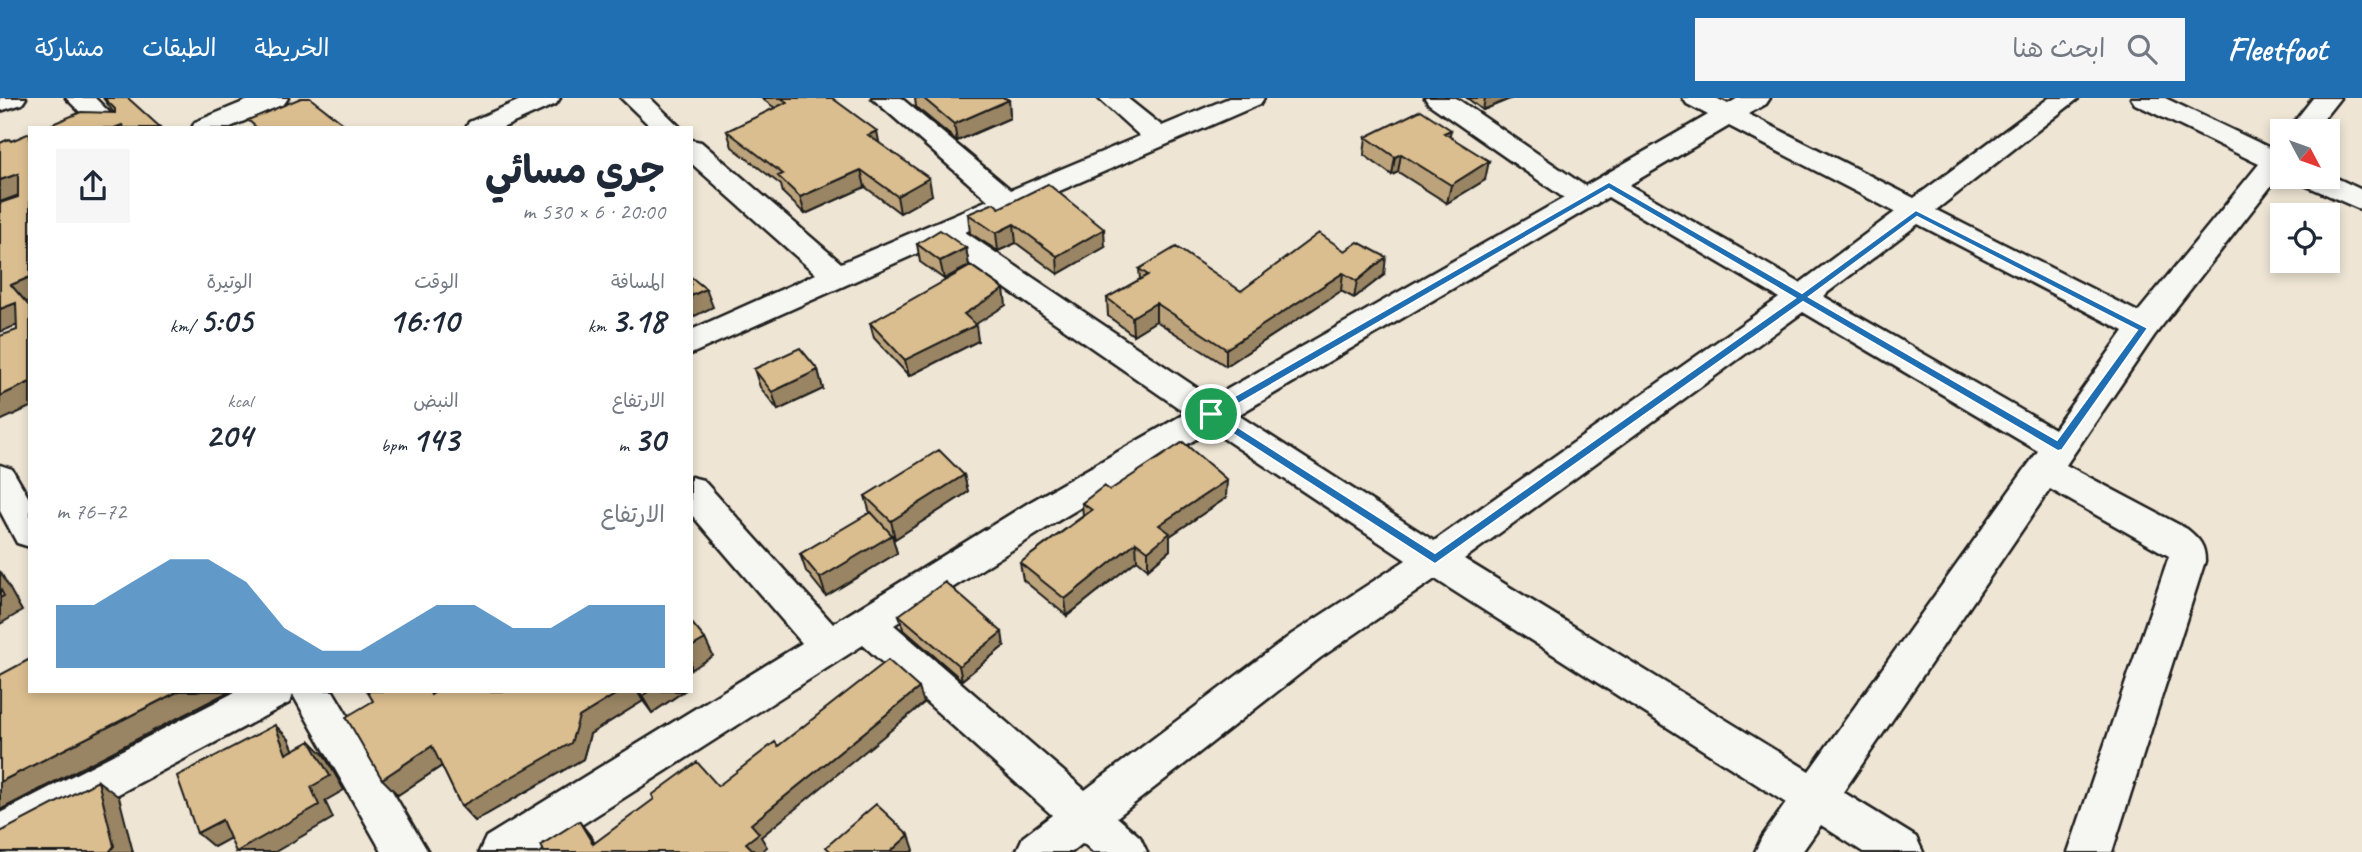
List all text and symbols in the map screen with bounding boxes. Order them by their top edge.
search box [1695,18,2185,81]
text: Fleetfoot [2227,28,2327,70]
icon: search [2123,30,2161,68]
text: ابحث هنا [2012,32,2105,65]
text: مشاركة [35,33,104,63]
text: الطبقات [142,33,217,63]
text: الخريطة [255,33,329,63]
north arrow [2270,119,2340,189]
map controls [2270,119,2340,273]
text: جري مسائي [485,147,665,194]
button: share [56,149,130,223]
text: 20:00 · 6 × 530 m [522,197,665,226]
button: locate [2270,203,2340,273]
text: الوتيرة [206,270,252,294]
text: الوقت [414,270,459,294]
text: المسافة [611,270,665,294]
text: 5:05 [199,298,252,343]
text: 16:10 [388,298,459,343]
text: 3.18 [611,298,665,343]
text: /km [170,314,199,338]
text: km [588,314,611,338]
pin [1181,384,1241,444]
text: kcal [227,389,252,413]
text: النبض [413,389,459,413]
text: الارتفاع [612,389,665,413]
icon: arrive [1192,395,1230,433]
text: 204 [205,413,252,458]
text: 143 [411,417,459,462]
text: 30 [633,417,665,462]
text: bpm [381,433,411,457]
text: m [618,433,633,457]
text: 72–76 m [56,497,126,526]
text: الارتفاع [601,500,665,529]

